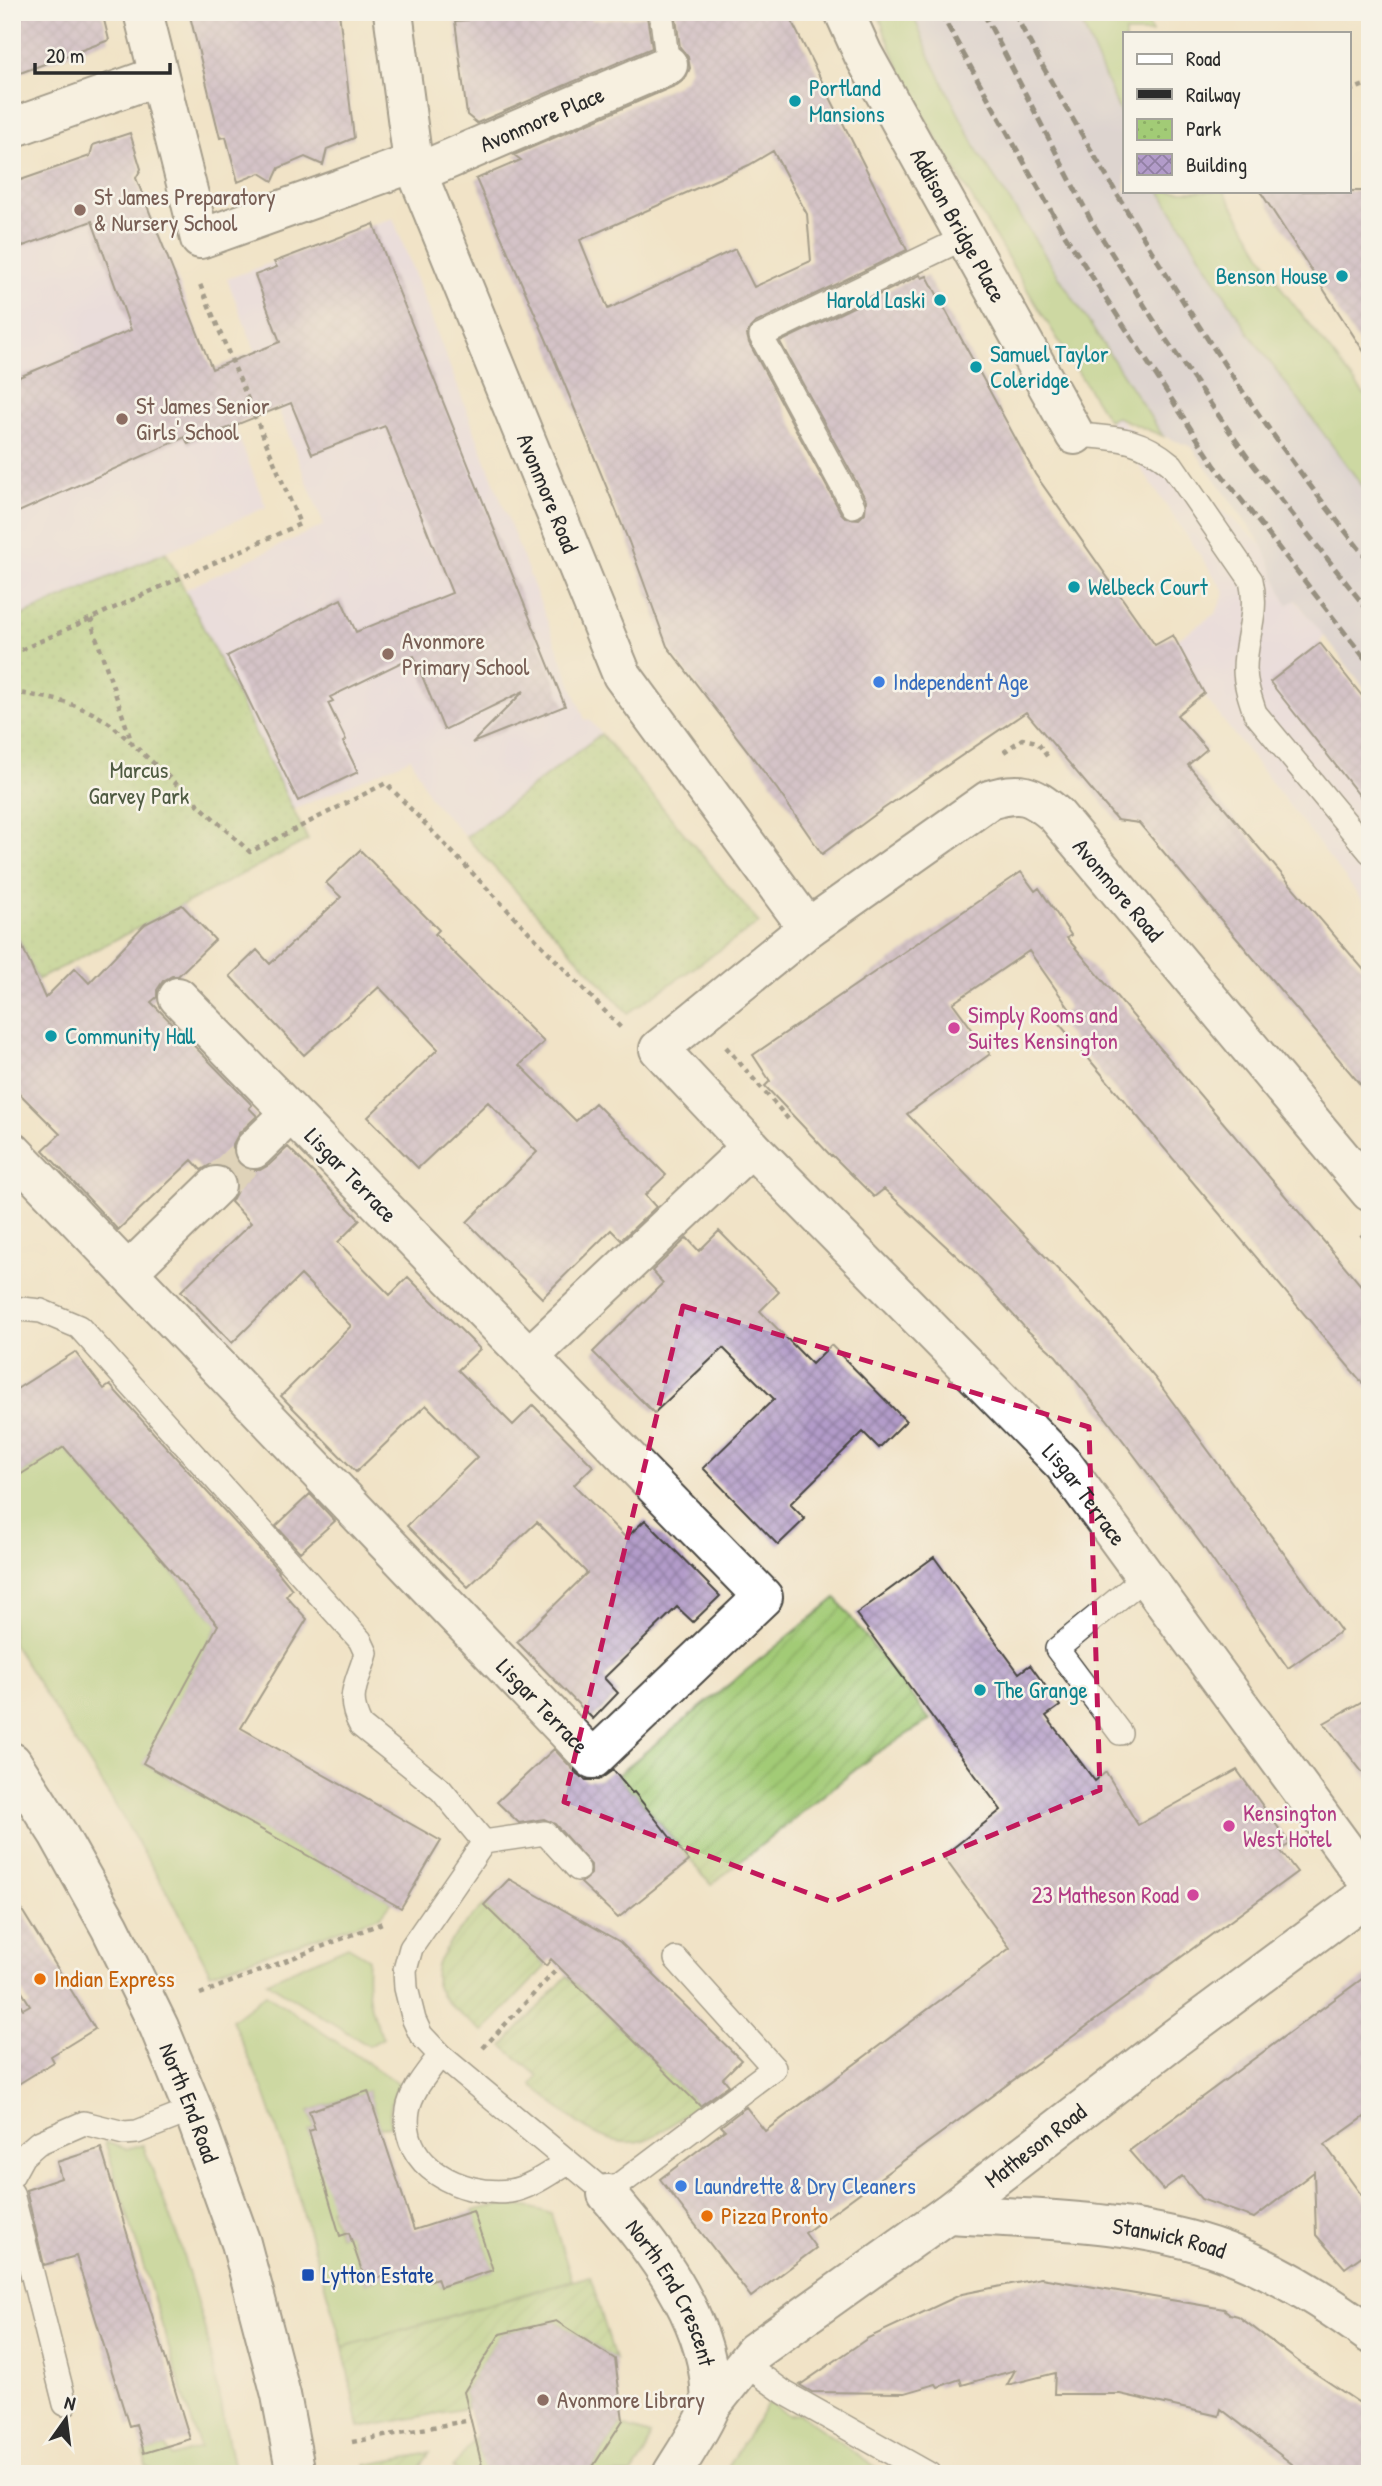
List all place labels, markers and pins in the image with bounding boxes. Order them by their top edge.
place label: Portland Mansions [809,72,885,129]
marker: Portland Mansions [787,93,803,109]
place label: St James Preparatory & Nursery School [94,181,276,238]
marker: St James Preparatory & Nursery School [72,202,88,218]
place label: Benson House [1216,260,1328,291]
marker: Benson House [1334,268,1350,284]
place label: Harold Laski [827,284,926,315]
marker: Harold Laski [932,292,948,308]
place label: Samuel Taylor Coleridge [990,338,1109,395]
marker: Samuel Taylor Coleridge [968,359,984,375]
place label: St James Senior Girls' School [136,390,270,447]
marker: St James Senior Girls' School [114,411,130,427]
place label: Welbeck Court [1088,571,1209,602]
marker: Welbeck Court [1066,579,1082,595]
place label: Avonmore Primary School [402,625,530,682]
marker: Avonmore Primary School [380,646,396,662]
place label: Independent Age [893,666,1029,697]
marker: Independent Age [871,674,887,690]
place label: Simply Rooms and Suites Kensington [968,999,1118,1056]
place label: Community Hall [65,1020,197,1051]
marker: Simply Rooms and Suites Kensington [946,1020,962,1036]
marker: Community Hall [43,1028,59,1044]
place label: The Grange [994,1674,1088,1705]
marker: The Grange [972,1682,988,1698]
place label: Kensington West Hotel [1243,1797,1337,1854]
marker: Kensington West Hotel [1221,1818,1237,1834]
place label: 23 Matheson Road [1032,1879,1179,1910]
marker: 23 Matheson Road [1185,1887,1201,1903]
place label: Indian Express [54,1963,175,1994]
marker: Indian Express [32,1971,48,1987]
place label: Laundrette & Dry Cleaners [695,2170,916,2201]
marker: Laundrette & Dry Cleaners [673,2178,689,2194]
place label: Pizza Pronto [721,2200,828,2231]
marker: Pizza Pronto [699,2208,715,2224]
place label: Lytton Estate [322,2259,434,2290]
marker: Lytton Estate [300,2267,316,2283]
place label: Avonmore Library [557,2384,705,2415]
marker: Avonmore Library [535,2392,551,2408]

